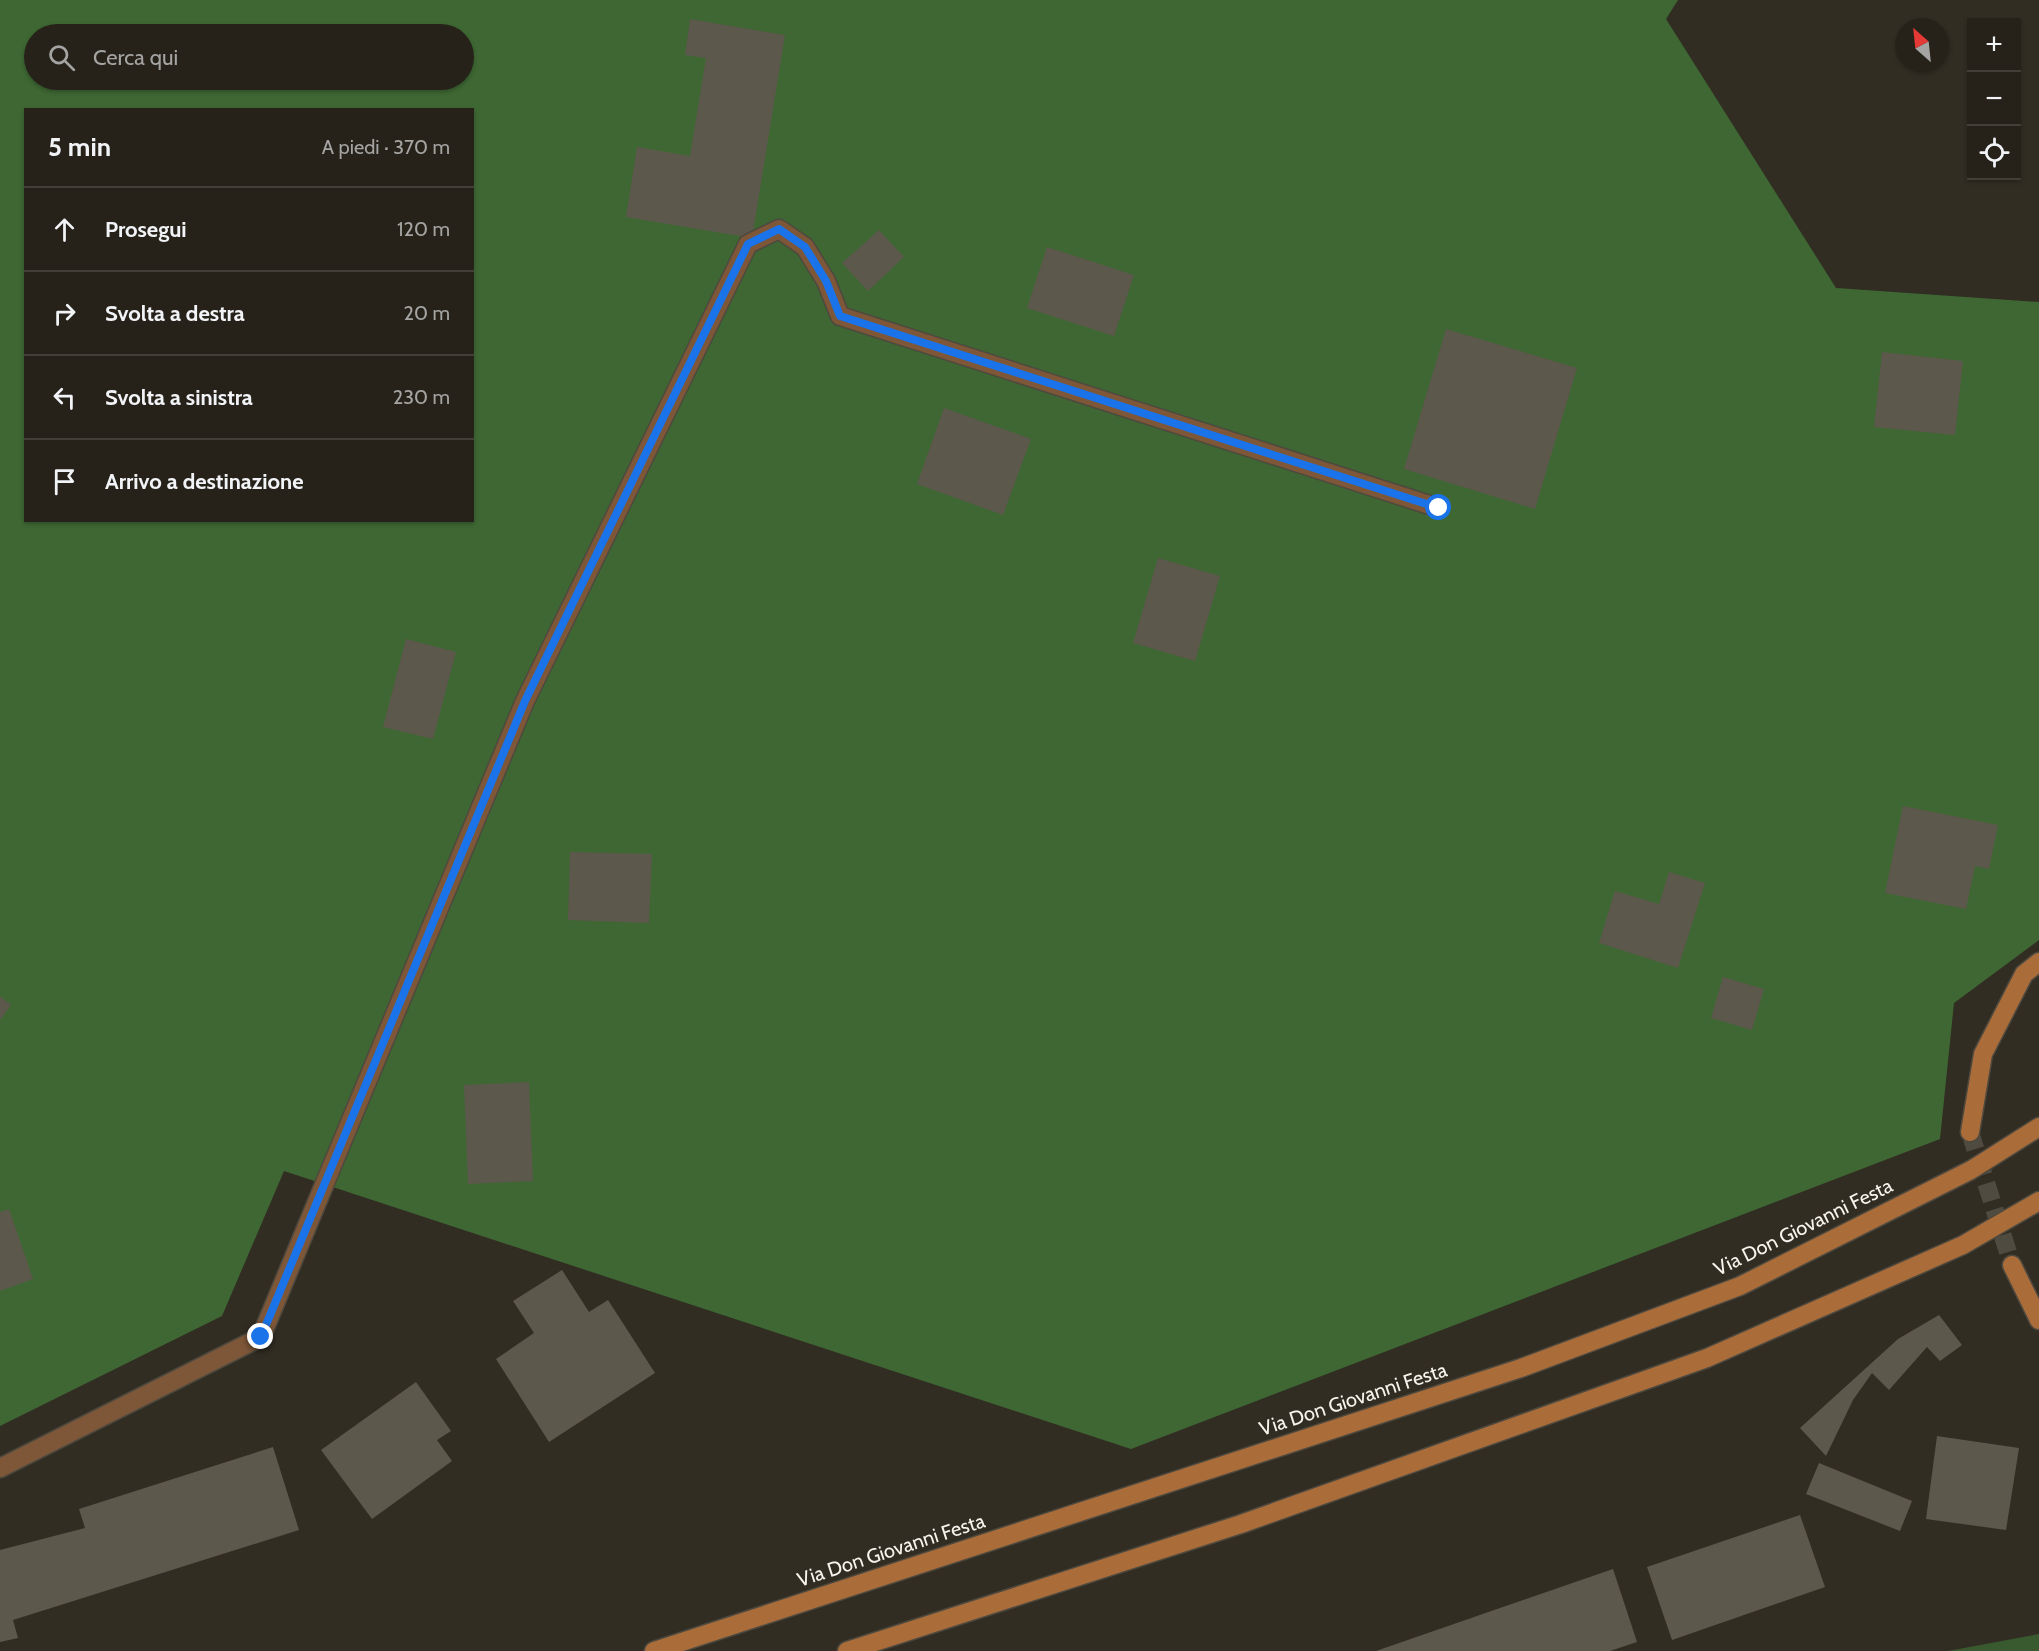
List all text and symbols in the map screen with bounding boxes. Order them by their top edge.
north arrow [1895,18,1949,72]
map controls [1967,18,2021,180]
button: + [1967,18,2021,72]
search box [24,24,474,90]
icon: search [45,41,78,74]
text: Cerca qui [93,44,178,71]
button: − [1967,72,2021,126]
button: locate [1967,126,2021,180]
text: 5 min [48,131,111,163]
text: A piedi · 370 m [322,135,450,159]
icon: ahead [48,213,81,246]
text: Prosegui [105,216,187,243]
text: 120 m [397,217,450,241]
icon: right [48,297,81,330]
text: Svolta a destra [105,300,245,327]
text: 20 m [404,301,450,325]
icon: left [48,381,81,414]
text: Svolta a sinistra [105,384,253,411]
text: 230 m [393,385,450,409]
icon: arrive [48,465,81,498]
text: Arrivo a destinazione [105,468,303,495]
route start [1425,494,1451,520]
street label: Via Don Giovanni Festa [1710,1173,1897,1281]
route end [247,1323,273,1349]
street label: Via Don Giovanni Festa [1256,1357,1450,1441]
street label: Via Don Giovanni Festa [794,1508,988,1592]

